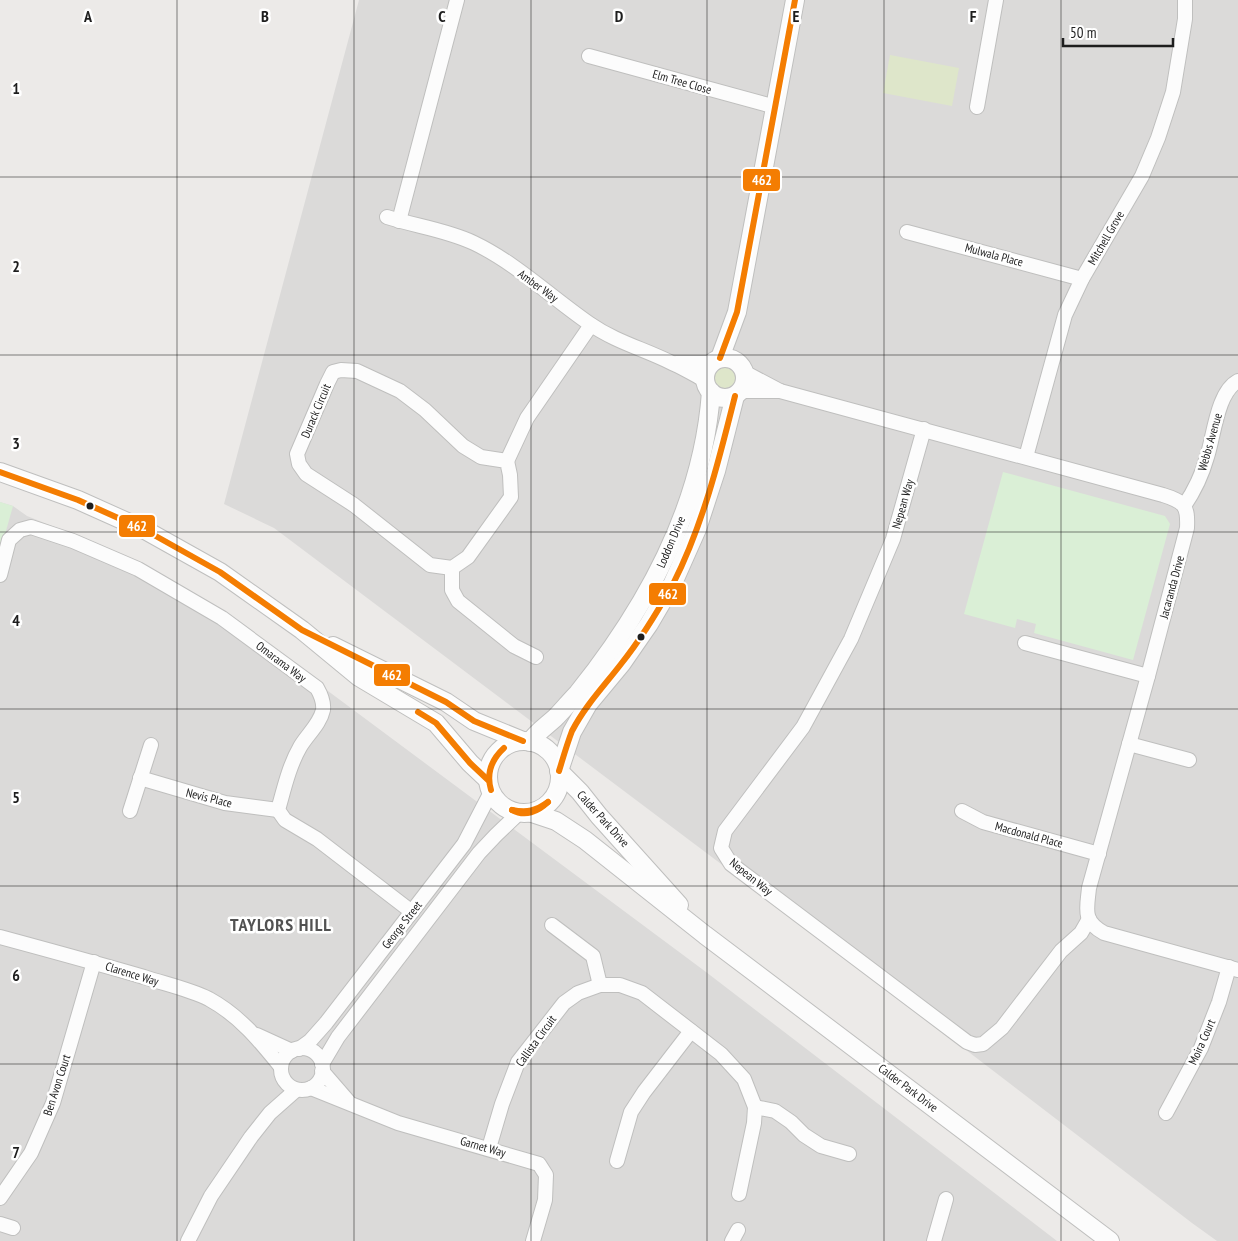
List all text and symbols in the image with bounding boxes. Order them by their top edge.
text: A [83,6,93,26]
text: B [261,6,269,26]
text: C [438,6,446,26]
text: D [615,6,624,26]
text: E [793,6,800,26]
text: F [970,6,977,26]
scale bar [1063,15,1173,47]
text: 50 m [1070,23,1096,42]
street label: Elm Tree Close [651,66,713,97]
text: 1 [12,78,20,98]
line badge: 462 [742,168,781,192]
text: 462 [752,171,772,189]
street label: Mitchell Grove [1084,208,1127,267]
street label: Mulwala Place [963,240,1025,269]
text: 2 [12,256,20,276]
street label: Amber Way [515,266,562,306]
street label: Durack Circuit [297,381,334,440]
street label: Webbs Avenue [1194,411,1225,473]
text: 3 [12,433,20,453]
street label: Nepean Way [888,477,917,530]
unlabelled marker [85,501,95,511]
line badge: 462 [118,514,156,538]
street label: Loddon Drive [653,514,688,570]
text: 462 [127,517,147,535]
street label: Jacaranda Drive [1156,554,1187,621]
line badge: 462 [648,582,687,606]
text: 462 [658,585,678,603]
text: 4 [12,610,20,630]
unlabelled marker [636,632,646,642]
street label: Omarama Way [253,638,310,686]
line badge: 462 [373,663,411,687]
text: 462 [382,666,402,684]
street label: Nevis Place [184,785,234,810]
text: 5 [12,787,20,807]
street label: Calder Park Drive [574,787,633,850]
street label: Macdonald Place [994,818,1065,851]
street label: Nepean Way [727,855,776,899]
street label: George Street [378,897,425,952]
district label: TAYLORS HILL [230,913,332,936]
street label: Clarence Way [104,958,161,989]
text: 6 [12,965,20,985]
street label: Callista Circuit [512,1012,560,1069]
street label: Moira Court [1185,1016,1219,1067]
street label: Ben Avon Court [40,1052,74,1117]
street label: Calder Park Drive [876,1060,941,1115]
street label: Garnet Way [459,1133,508,1160]
text: 7 [12,1142,20,1162]

